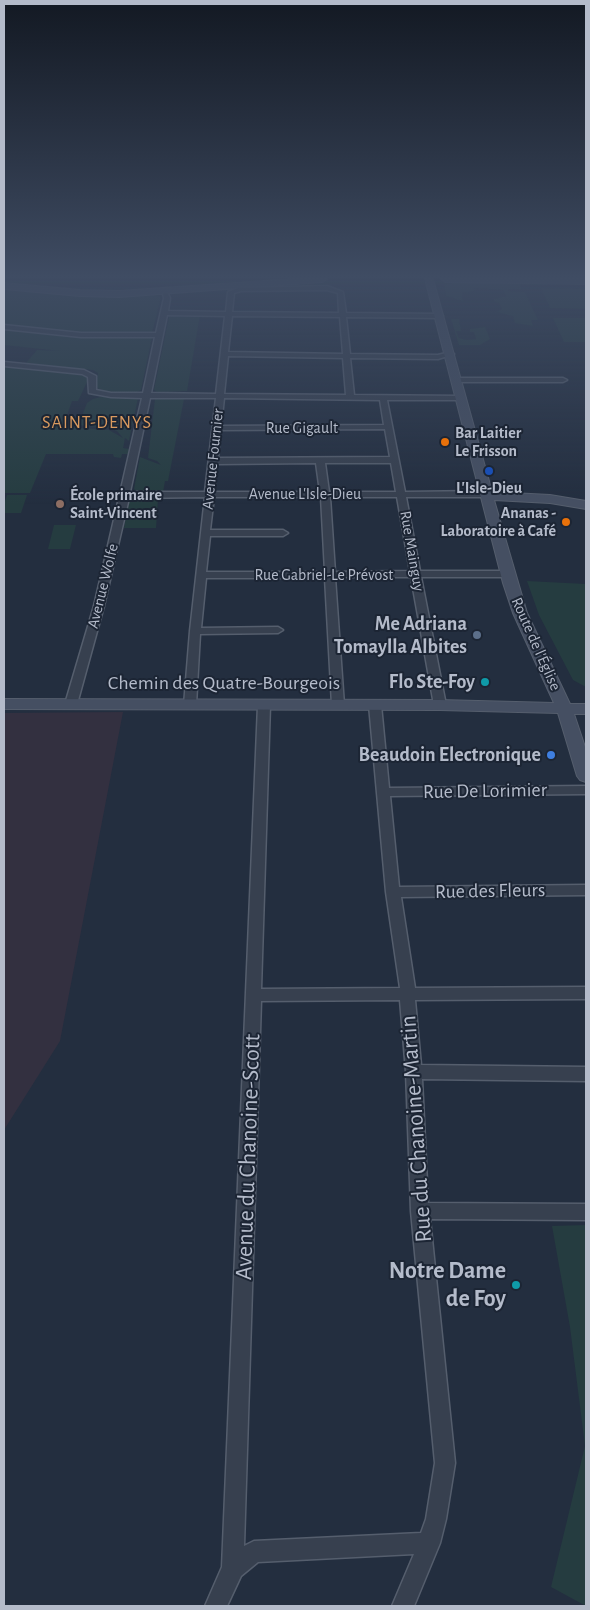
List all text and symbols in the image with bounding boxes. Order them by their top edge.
street label: Avenue Fournier [198,408,228,510]
district label: SAINT-DENYS [41,412,153,434]
street label: Rue Gigault [266,418,338,438]
place label: Bar Laitier Le Frisson [455,423,521,461]
marker: Bar Laitier Le Frisson [439,436,451,448]
marker: L'Isle-Dieu [483,465,495,477]
place label: L'Isle-Dieu [456,478,522,498]
street label: Avenue L'Isle-Dieu [249,484,361,504]
place label: École primaire Saint-Vincent [70,485,162,523]
marker: École primaire Saint-Vincent [54,498,66,510]
place label: Ananas - Laboratoire à Café [441,503,556,541]
street label: Rue Mainguy [395,509,429,593]
marker: Ananas - Laboratoire à Café [560,516,572,528]
street label: Avenue Wolfe [83,542,123,630]
street label: Rue Gabriel-Le Prévost [255,565,393,585]
street label: Route de l'Église [507,594,565,694]
place label: Me Adriana Tomaylla Albites [334,612,467,659]
marker: Me Adriana Tomaylla Albites [471,629,483,641]
place label: Flo Ste-Foy [389,670,475,694]
street label: Chemin des Quatre-Bourgeois [108,671,340,695]
marker: Flo Ste-Foy [479,676,491,688]
place label: Beaudoin Electronique [359,743,541,767]
marker: Beaudoin Electronique [545,749,557,761]
street label: Rue De Lorimier [423,778,547,804]
street label: Rue des Fleurs [435,878,545,904]
street label: Rue du Chanoine-Martin [394,1014,438,1244]
street label: Avenue du Chanoine-Scott [229,1033,267,1281]
place label: Notre Dame de Foy [389,1257,506,1313]
marker: Notre Dame de Foy [510,1279,522,1291]

